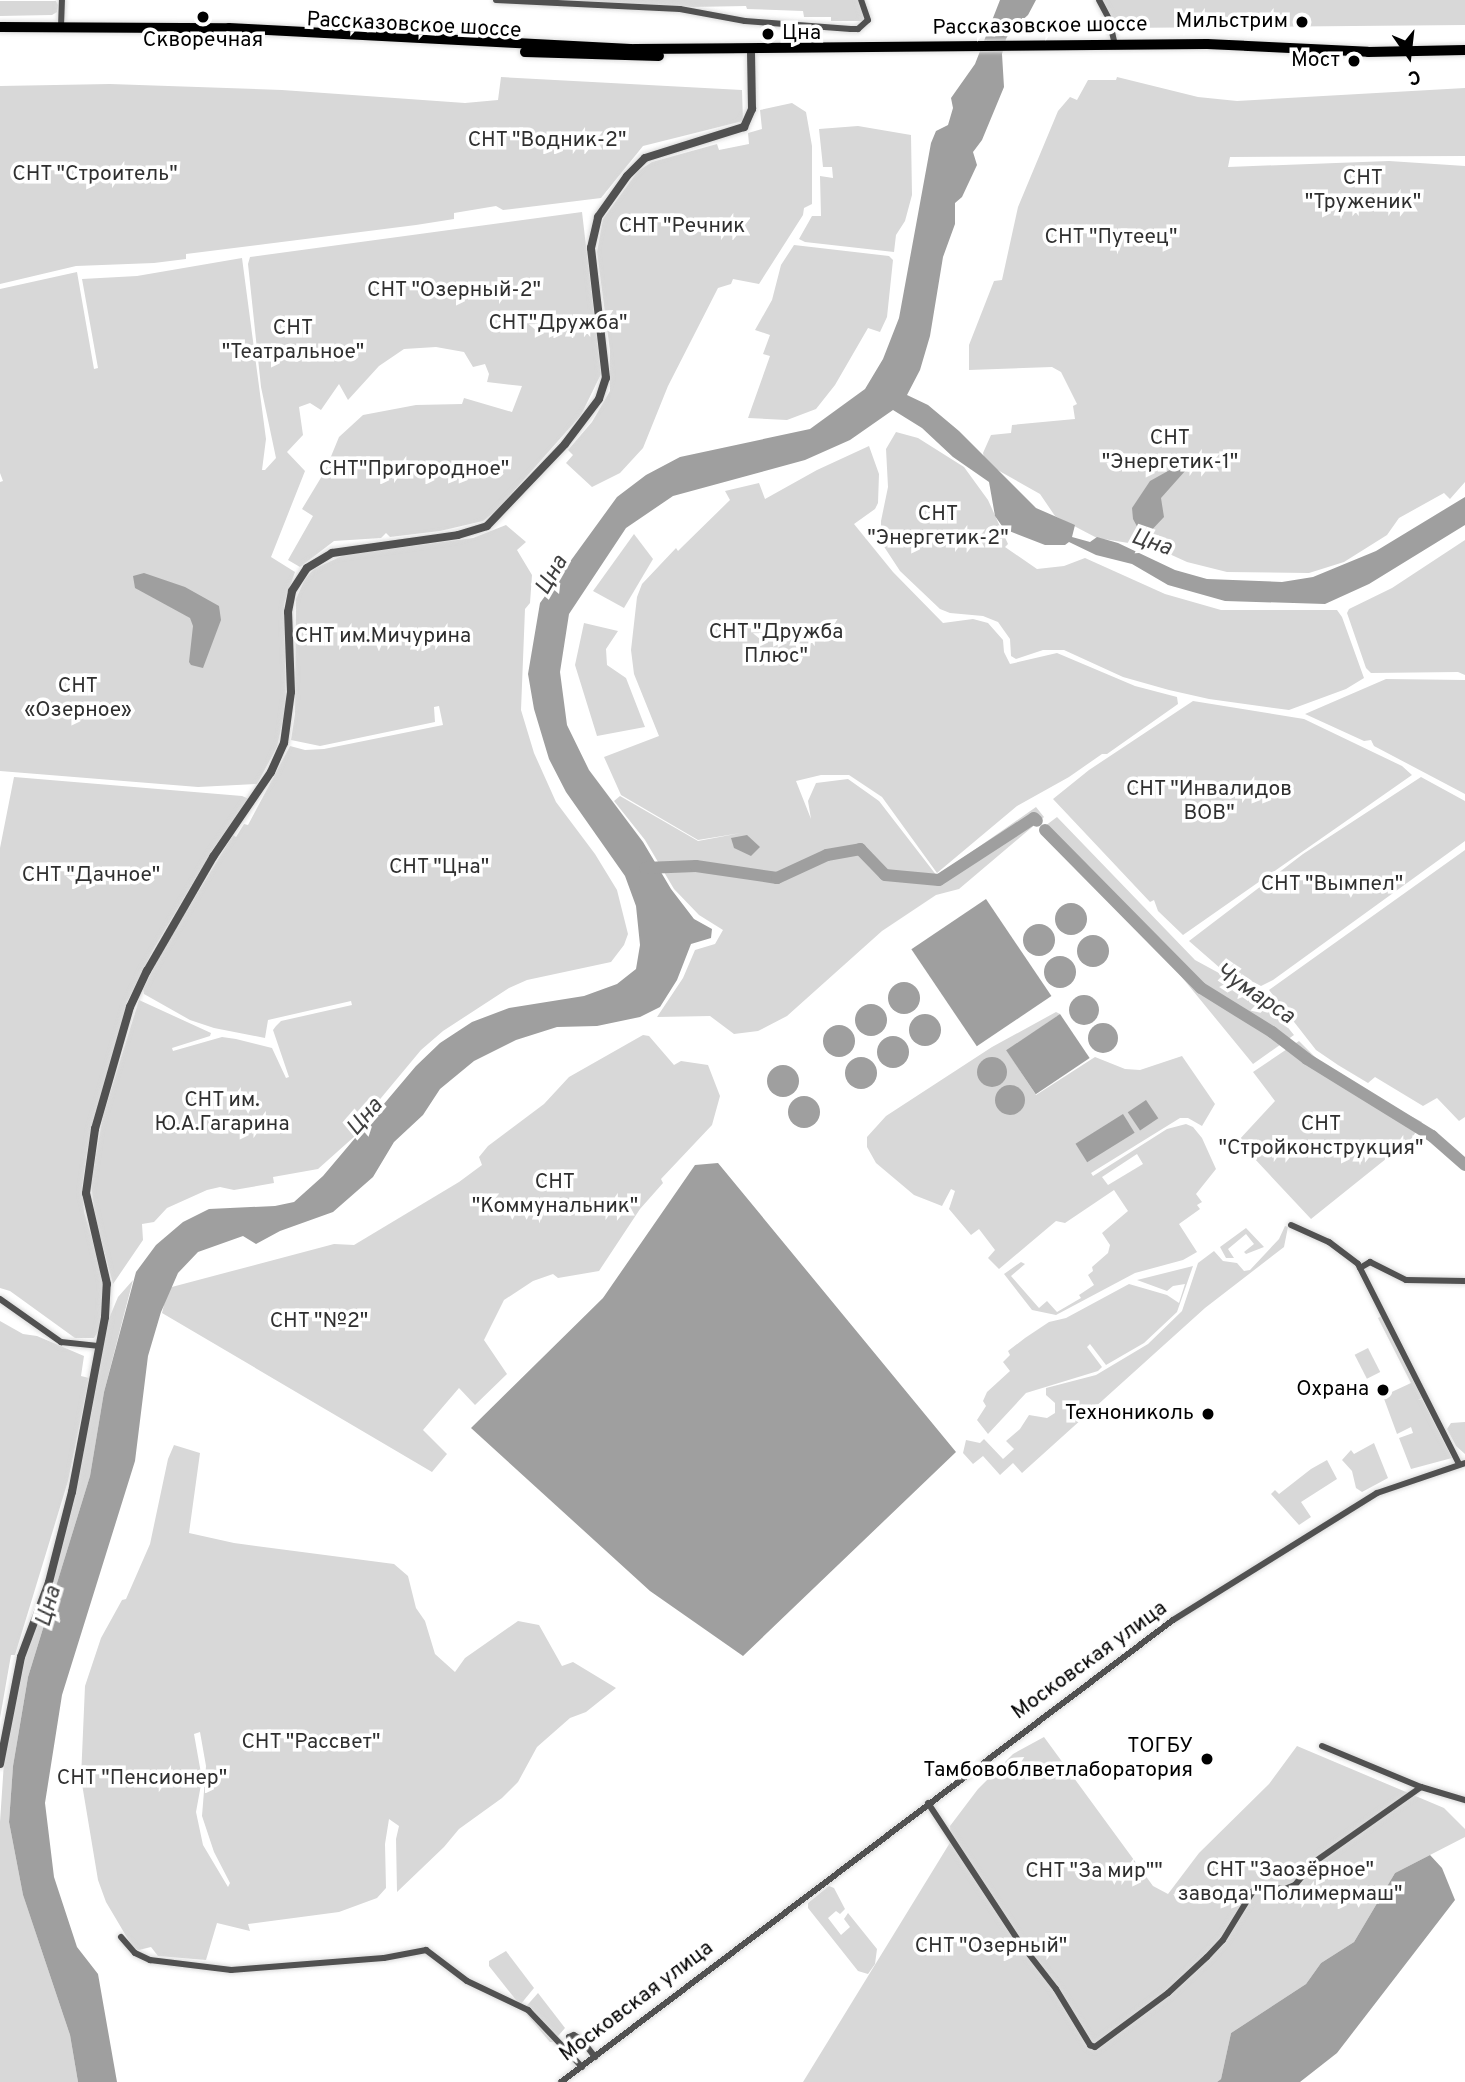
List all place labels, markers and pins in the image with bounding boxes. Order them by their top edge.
marker: Скворечная [195,9,211,25]
place label: Мильстрим [1176,9,1288,35]
marker: Мильстрим [1294,14,1310,30]
place label: Цна [782,21,821,47]
marker: Цна [760,26,776,42]
place label: Скворечная [143,28,263,54]
place label: Мост [1291,48,1340,74]
marker: Мост [1346,53,1362,69]
place label: Охрана [1296,1377,1369,1403]
marker: Охрана [1375,1382,1391,1398]
place label: Технониколь [1065,1401,1194,1427]
marker: Технониколь [1200,1406,1216,1422]
place label: ТОГБУ Тамбовоблветлаборатория [923,1734,1193,1784]
marker: ТОГБУ Тамбовоблветлаборатория [1199,1751,1215,1767]

